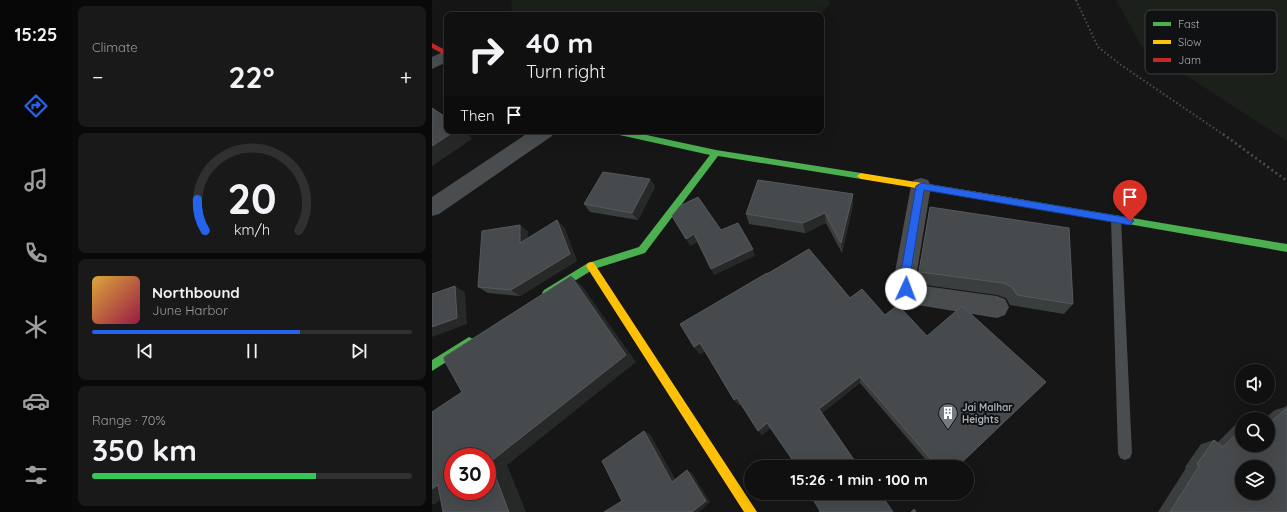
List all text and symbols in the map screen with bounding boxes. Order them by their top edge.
legend [1145,10,1277,74]
text: Fast [1178,17,1200,31]
text: 15:25 [15,23,57,46]
text: 40 m [526,25,593,60]
icon: right [460,28,512,80]
text: Slow [1178,35,1202,49]
text: Climate [92,39,138,55]
text: Jam [1178,53,1201,67]
text: 22° [229,58,274,96]
text: Turn right [526,60,606,83]
text: − [92,63,103,91]
text: + [400,63,412,91]
icon: directions [22,92,50,120]
icon: arrive [503,104,525,126]
text: Then [460,106,495,125]
icon: music [22,166,50,194]
text: 20 [227,172,277,224]
pin [1113,180,1147,221]
icon: arrive [1119,186,1141,208]
text: km/h [234,220,270,238]
icon: phone [22,239,50,267]
position arrow [885,268,927,310]
text: Northbound [152,283,240,302]
text: June Harbor [152,302,228,318]
icon: climate [22,313,50,341]
icon: previous [134,340,156,362]
icon: pause [241,340,263,362]
icon: next [348,340,370,362]
map controls [1235,364,1275,500]
button: sound [1235,364,1275,404]
icon: car [22,387,50,415]
place label: Jai Malhar Heights [962,401,1013,426]
building icon: Jai Malhar Heights [937,402,959,430]
text: Range · 70% [92,412,165,428]
button: search [1235,412,1275,452]
text: 350 km [92,431,197,469]
speed limit sign: 30 [444,448,496,500]
button: layers [1235,460,1275,500]
icon: filters [22,461,50,489]
text: 15:26 · 1 min · 100 m [790,470,928,489]

